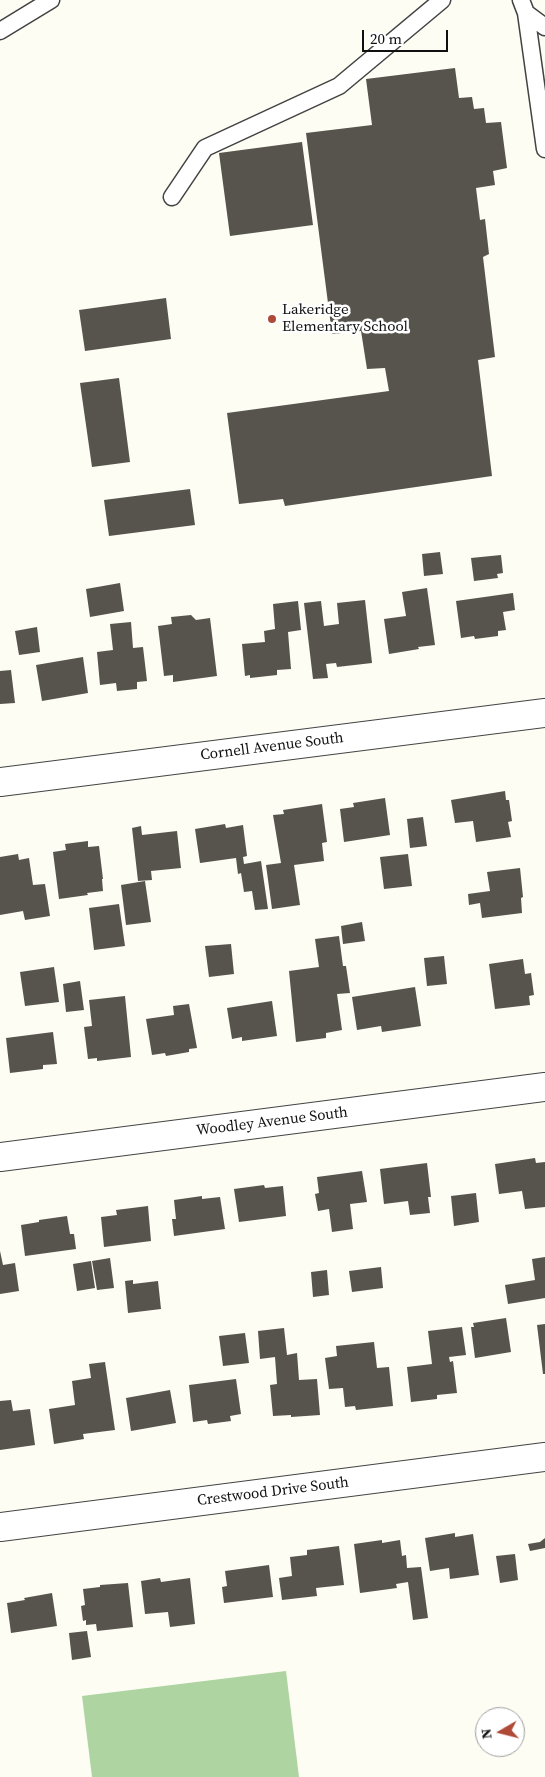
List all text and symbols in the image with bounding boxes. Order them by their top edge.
scale bar [365,20,451,52]
text: 20 m [370,28,402,49]
place label: Lakeridge Elementary School [282,301,408,336]
marker: Lakeridge Elementary School [266,313,278,325]
street label: Cornell Avenue South [199,729,345,765]
street label: Woodley Avenue South [195,1104,349,1140]
street label: Crestwood Drive South [196,1474,350,1510]
north arrow [475,1707,525,1757]
text: N [476,1728,497,1740]

